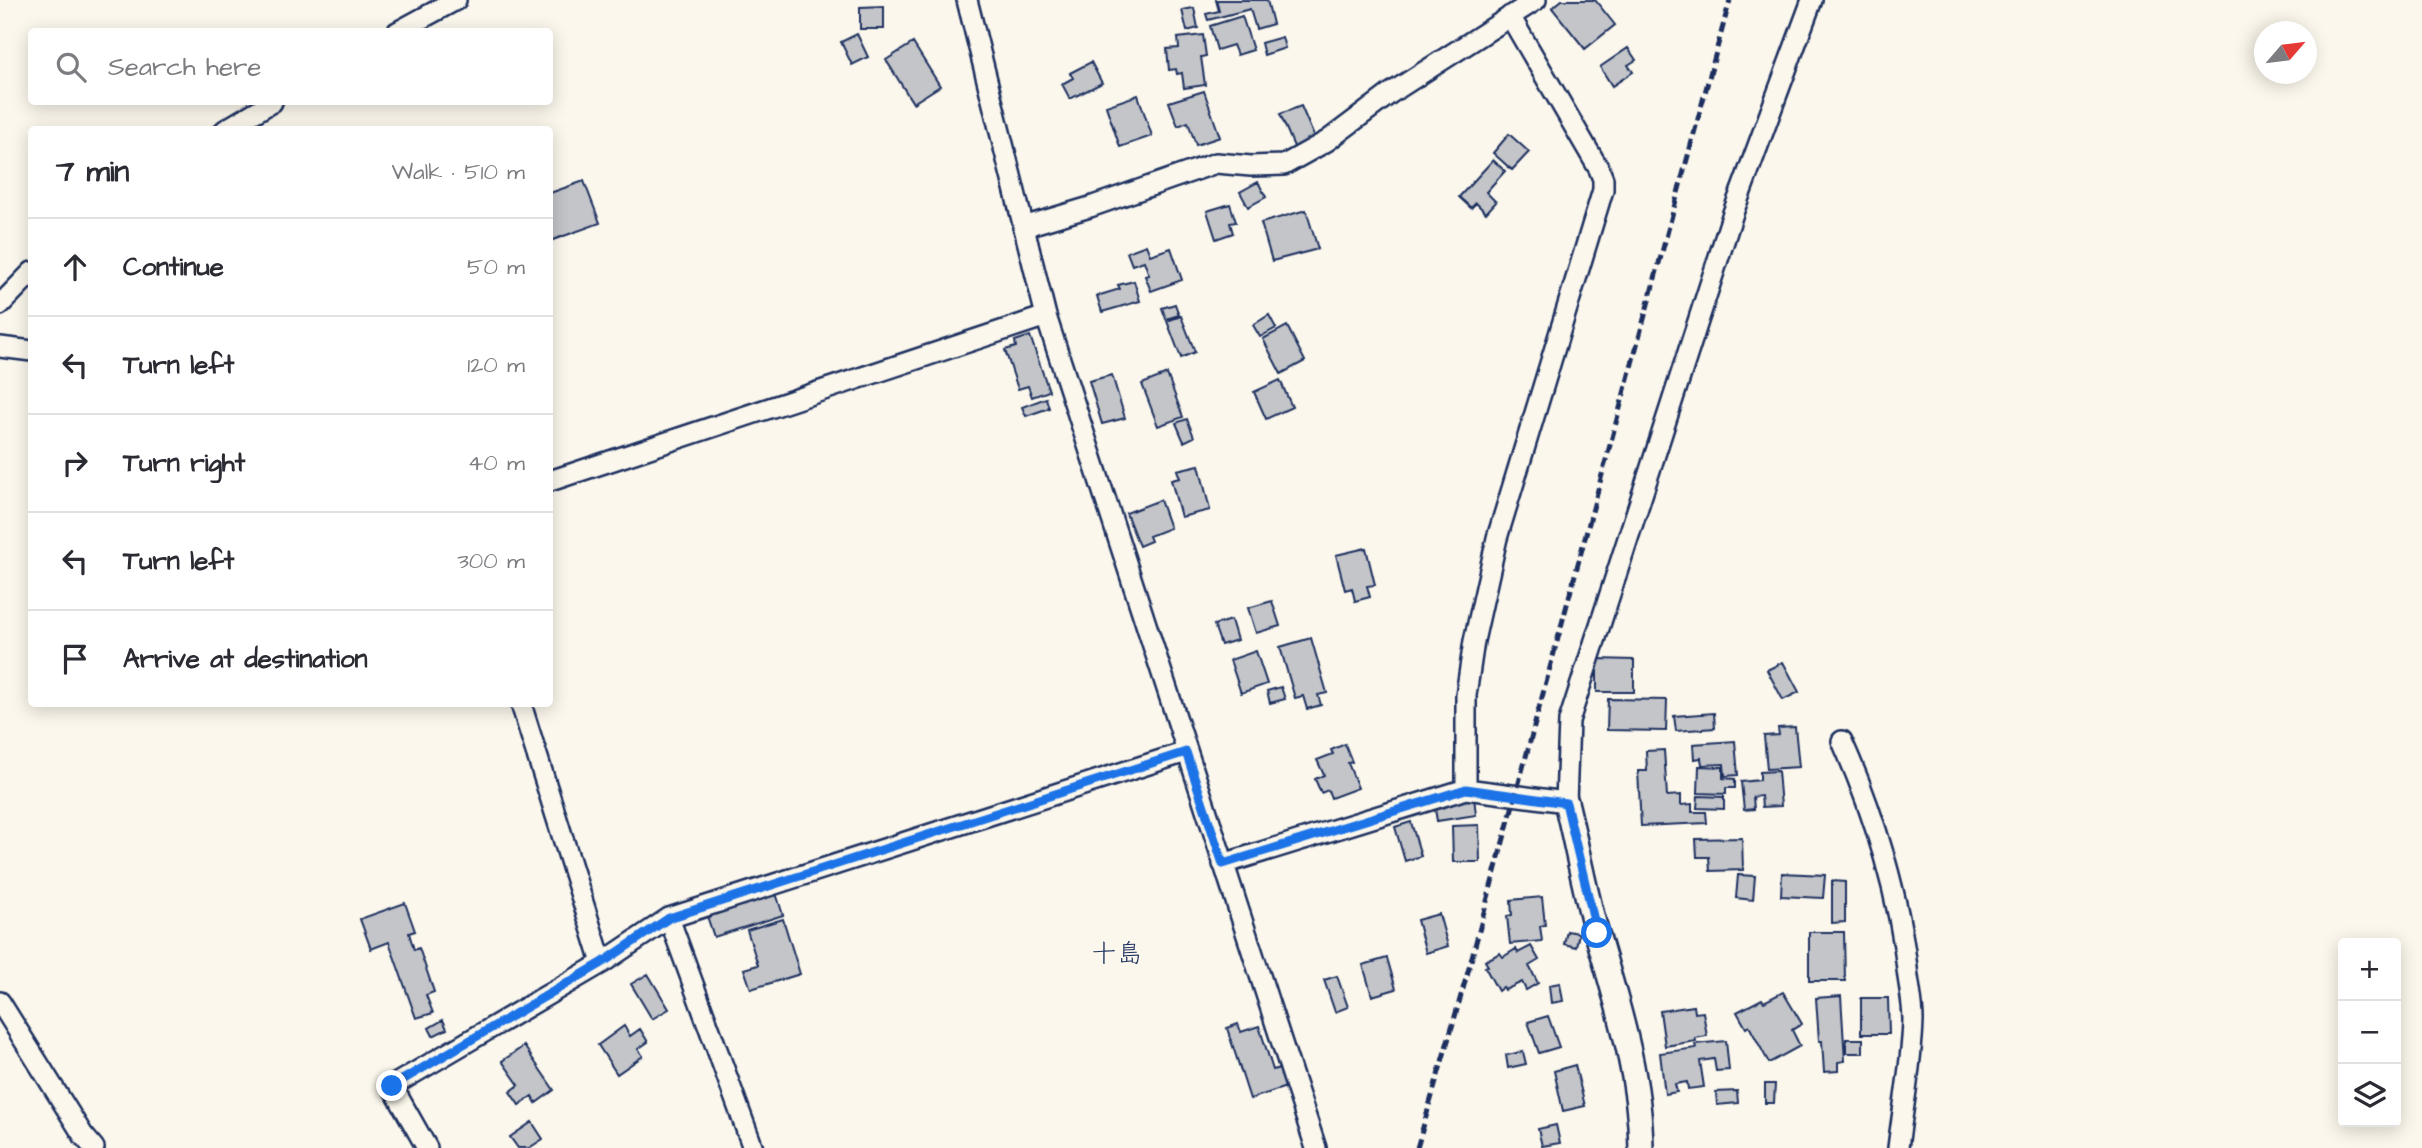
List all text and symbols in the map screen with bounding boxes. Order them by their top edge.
north arrow [2254,21,2317,84]
search box [28,28,553,105]
icon: search [52,48,90,86]
text: Search here [108,49,261,85]
text: 7 min [56,151,129,193]
text: Walk · 510 m [391,156,525,188]
icon: ahead [56,248,94,286]
text: Continue [123,249,224,285]
text: 50 m [467,251,525,283]
icon: left [56,346,94,384]
text: Turn left [123,347,234,383]
text: 120 m [467,349,525,381]
icon: right [56,444,94,482]
text: Turn right [123,445,245,481]
text: 40 m [468,447,525,479]
icon: left [56,542,94,580]
text: Turn left [123,543,234,579]
text: 300 m [457,545,525,577]
icon: arrive [56,640,94,678]
text: Arrive at destination [123,641,368,677]
route start [1581,917,1612,948]
district label: 十島 [1091,936,1143,972]
map controls [2338,938,2401,1127]
button: + [2338,938,2401,1001]
button: − [2338,1001,2401,1064]
button: layers [2338,1064,2401,1127]
route end [376,1070,407,1101]

